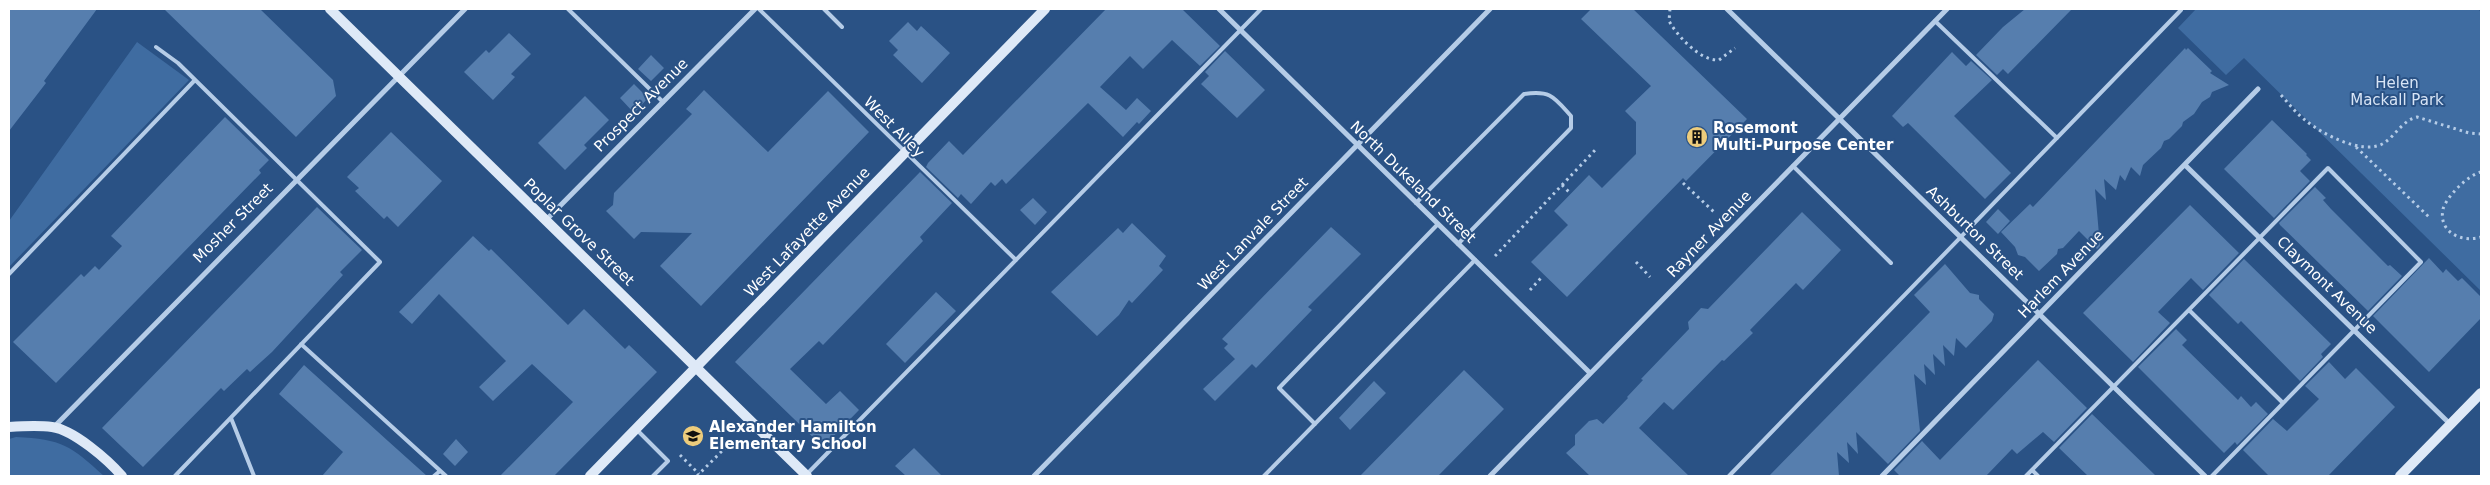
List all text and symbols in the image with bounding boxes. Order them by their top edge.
street label: Prospect Avenue [590,54,692,156]
park label: Helen Mackall Park [2350,74,2444,109]
street label: West Alley [860,93,928,161]
street label: North Dukeland Street [1346,117,1480,247]
place label: Rosemont Multi-Purpose Center [1713,119,1894,154]
building icon: Rosemont Multi-Purpose Center [1685,125,1709,149]
street label: West Lafayette Avenue [740,163,874,301]
street label: West Lanvale Street [1194,174,1312,294]
street label: Poplar Grove Street [520,175,638,289]
street label: Mosher Street [189,179,277,267]
street label: Ashburton Street [1923,182,2027,284]
street label: Rayner Avenue [1663,187,1755,281]
street label: Harlem Avenue [2015,226,2107,322]
street label: Claymont Avenue [2273,233,2381,337]
place label: Alexander Hamilton Elementary School [709,418,877,453]
school or university icon: Alexander Hamilton Elementary School [681,424,705,448]

